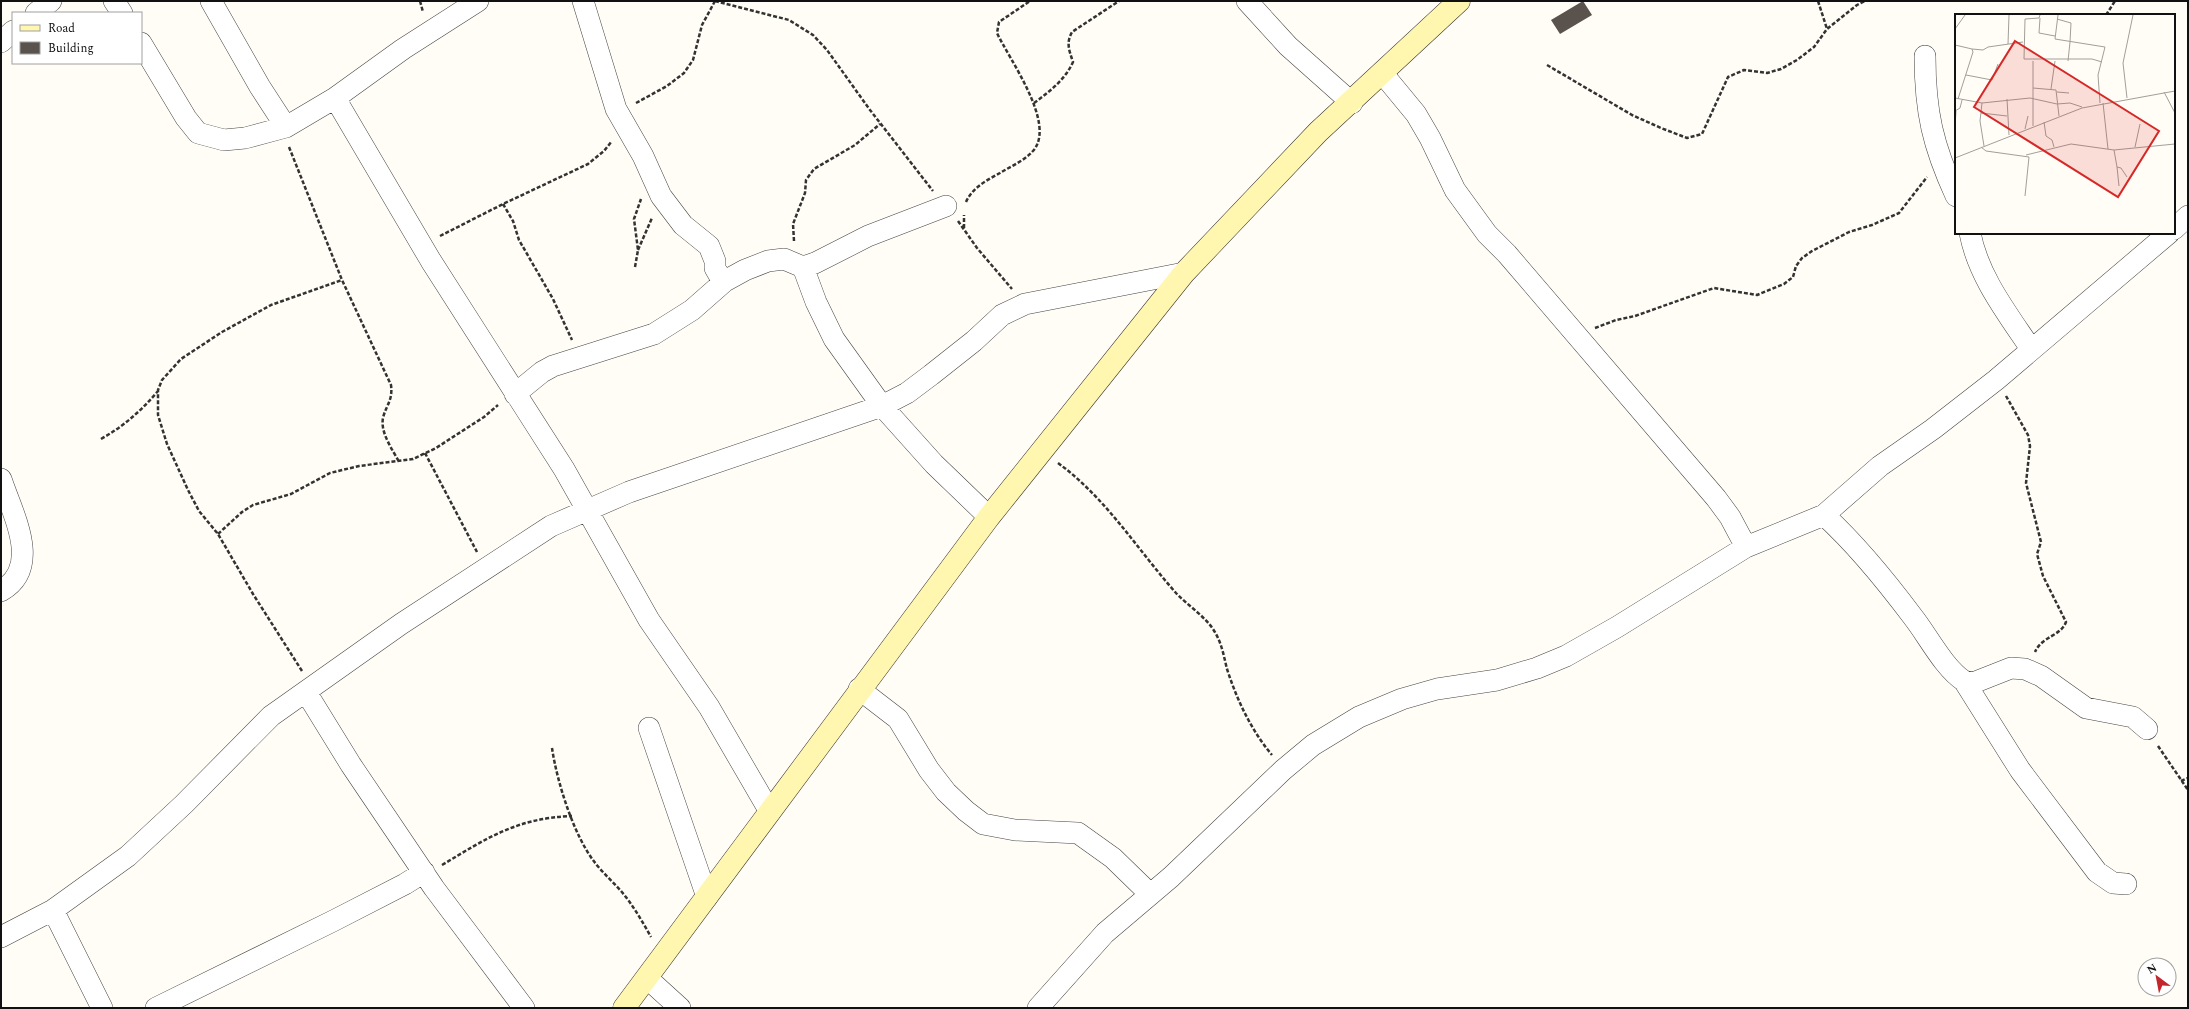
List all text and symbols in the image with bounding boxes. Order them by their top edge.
legend [12,12,142,64]
inset map [1955,14,2175,234]
text: Road [48,19,75,38]
text: Building [48,39,94,58]
north arrow [2137,957,2177,997]
text: N [2144,959,2160,979]

